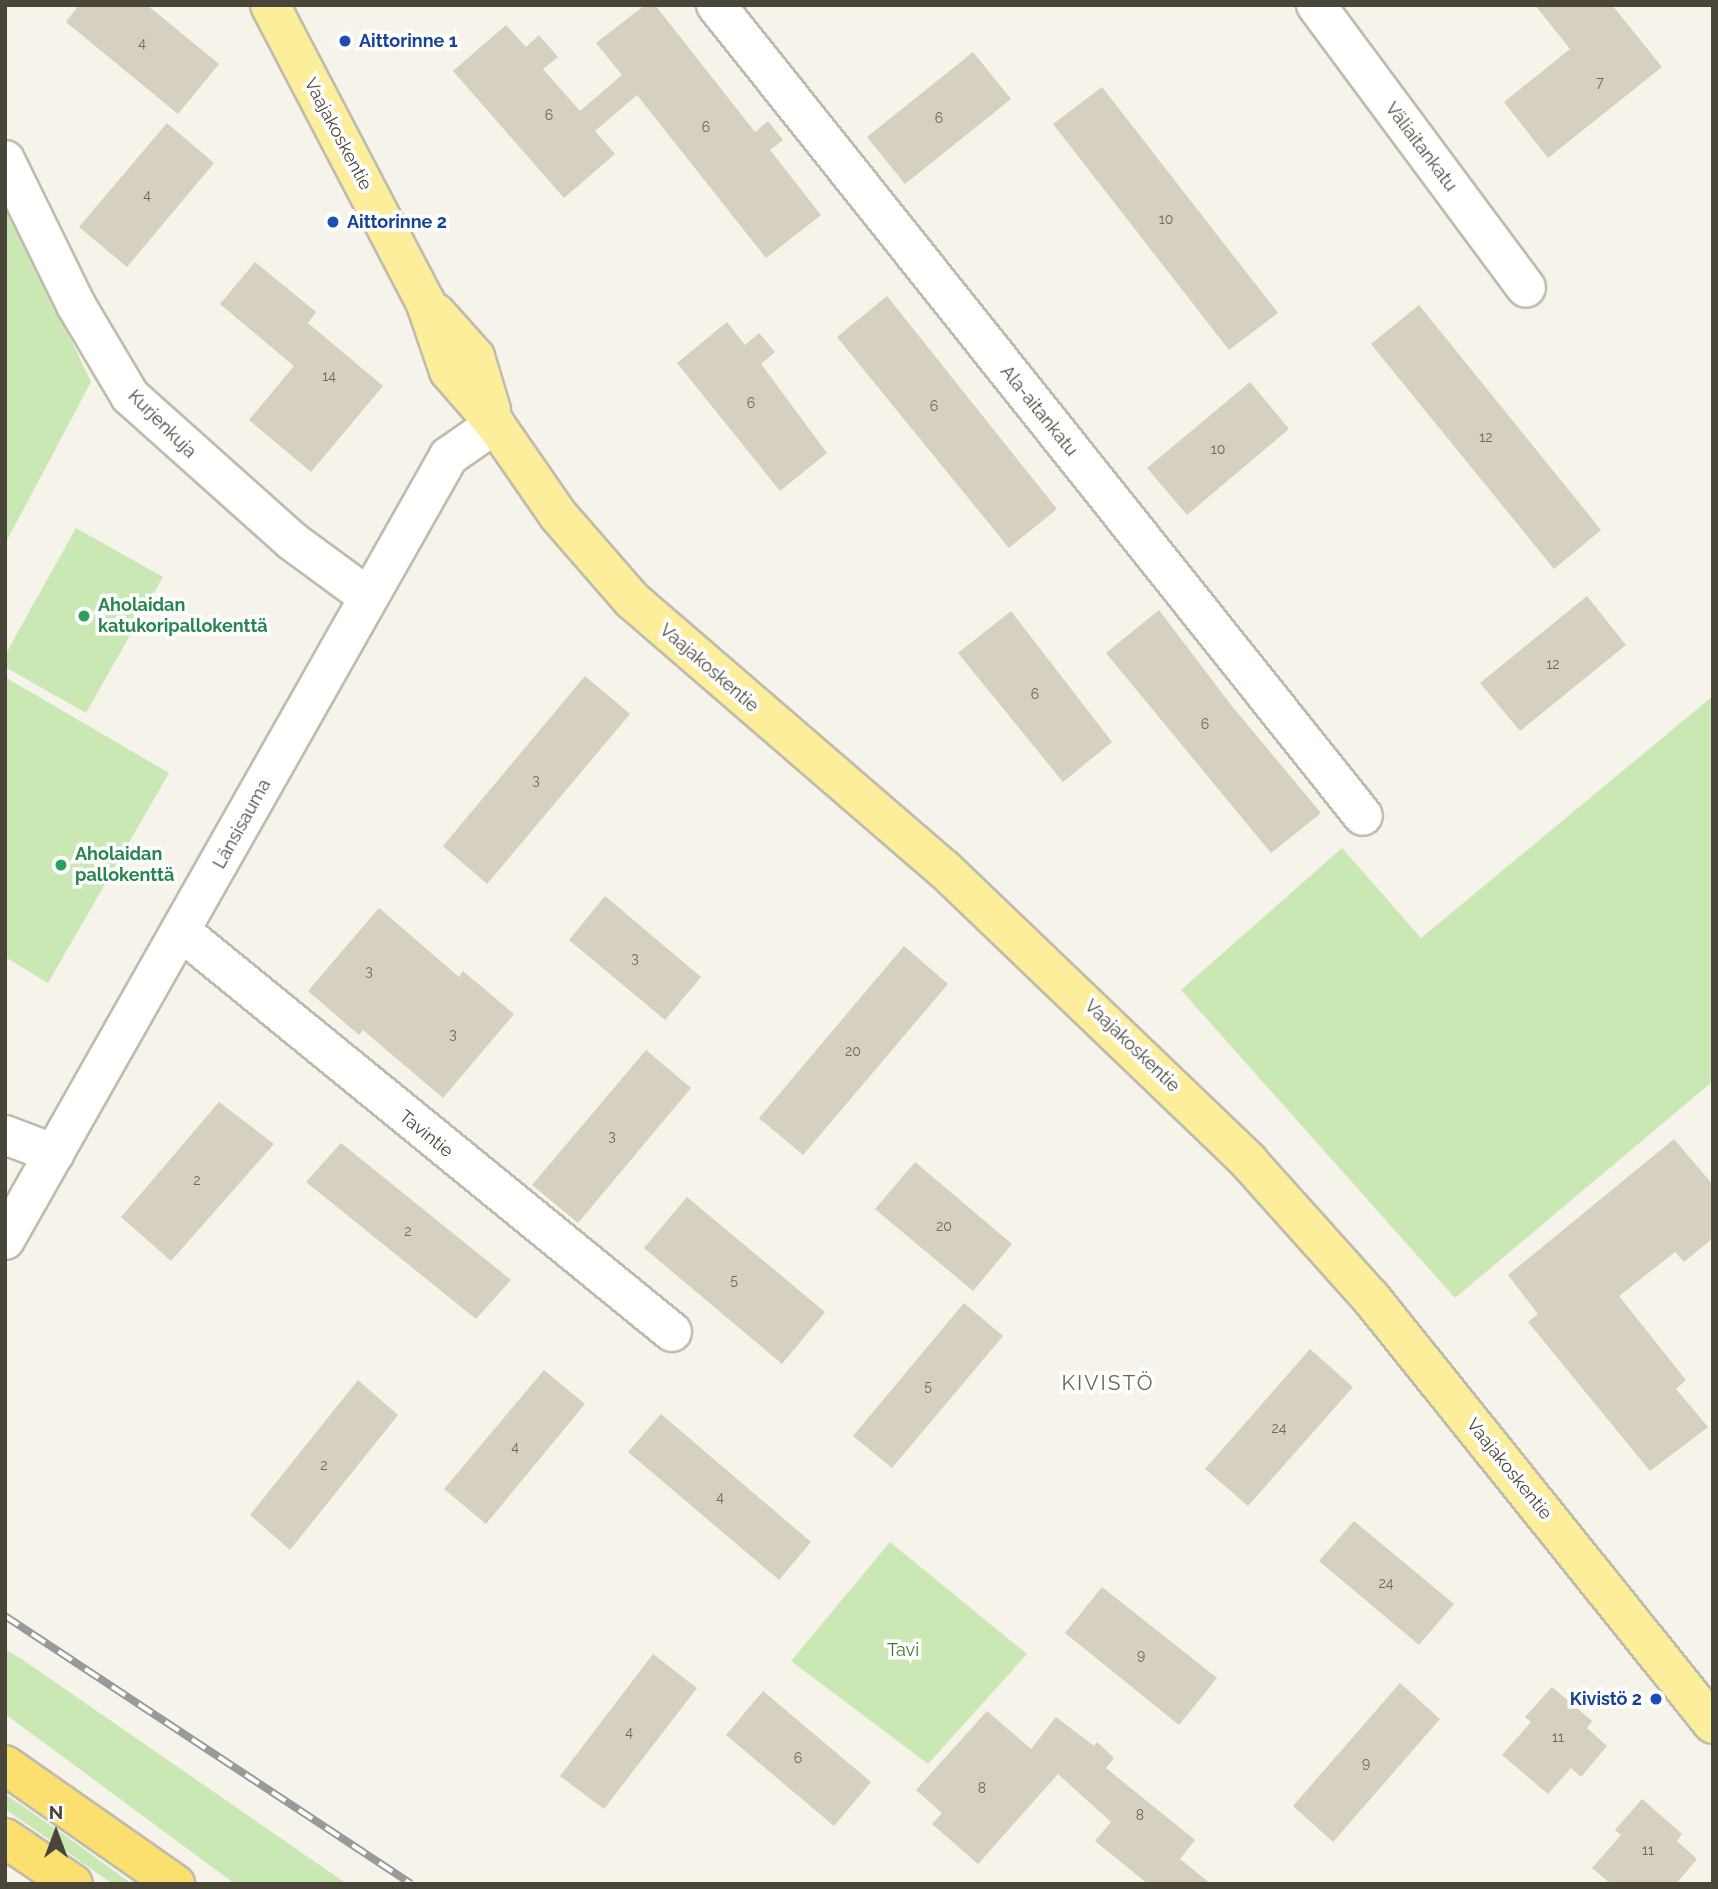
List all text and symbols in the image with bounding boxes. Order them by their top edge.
place label: Aittorinne 1 [359,30,458,52]
marker: Aittorinne 1 [337,33,353,49]
house number: 4 [138,35,146,51]
street label: Vaajakoskentie [299,74,377,194]
house number: 7 [1596,74,1604,90]
street label: Väliaitankatu [1380,98,1462,196]
house number: 6 [545,107,553,123]
house number: 6 [935,110,943,126]
house number: 6 [702,119,710,135]
house number: 4 [143,187,151,203]
place label: Aittorinne 2 [347,211,447,233]
house number: 10 [1159,211,1173,227]
marker: Aittorinne 2 [325,214,341,230]
street label: Ala-aitankatu [996,361,1082,461]
house number: 14 [322,368,336,384]
street label: Kurjenkuja [123,385,201,463]
house number: 6 [747,395,755,411]
house number: 6 [930,398,938,414]
house number: 12 [1479,429,1493,445]
house number: 10 [1211,441,1225,457]
place label: Aholaidan katukoripallokenttä [98,595,268,638]
marker: Aholaidan katukoripallokenttä [76,608,92,624]
street label: Vaajakoskentie [655,619,763,717]
house number: 12 [1546,656,1560,672]
house number: 6 [1031,686,1039,702]
house number: 6 [1201,716,1209,732]
house number: 3 [532,772,540,788]
street label: Länsisauma [209,775,275,873]
place label: Aholaidan pallokenttä [75,844,174,886]
marker: Aholaidan pallokenttä [53,857,69,873]
house number: 3 [631,950,639,966]
house number: 3 [365,963,373,979]
street label: Vaajakoskentie [1080,995,1184,1097]
house number: 3 [449,1026,457,1042]
house number: 20 [845,1043,861,1059]
street label: Tavintie [395,1106,457,1162]
house number: 3 [608,1128,616,1144]
house number: 2 [193,1172,201,1188]
house number: 20 [936,1218,952,1234]
house number: 2 [404,1223,412,1239]
house number: 5 [730,1272,738,1288]
district label: KIVISTÖ [1062,1370,1154,1396]
house number: 5 [924,1378,932,1394]
street label: Vaajakoskentie [1462,1414,1556,1524]
house number: 24 [1272,1420,1286,1436]
house number: 4 [511,1439,519,1455]
house number: 2 [320,1457,328,1473]
house number: 4 [716,1489,724,1505]
house number: 24 [1379,1575,1393,1591]
park label: Tavi [887,1639,919,1661]
house number: 9 [1137,1647,1145,1663]
place label: Kivistö 2 [1570,1688,1642,1710]
marker: Kivistö 2 [1648,1691,1664,1707]
house number: 4 [625,1724,633,1740]
house number: 11 [1552,1729,1564,1745]
house number: 6 [794,1750,802,1766]
house number: 9 [1362,1755,1370,1771]
house number: 8 [978,1780,986,1796]
north arrow [21,1798,91,1868]
text: N [49,1801,63,1823]
house number: 8 [1136,1807,1144,1823]
house number: 11 [1642,1842,1654,1858]

